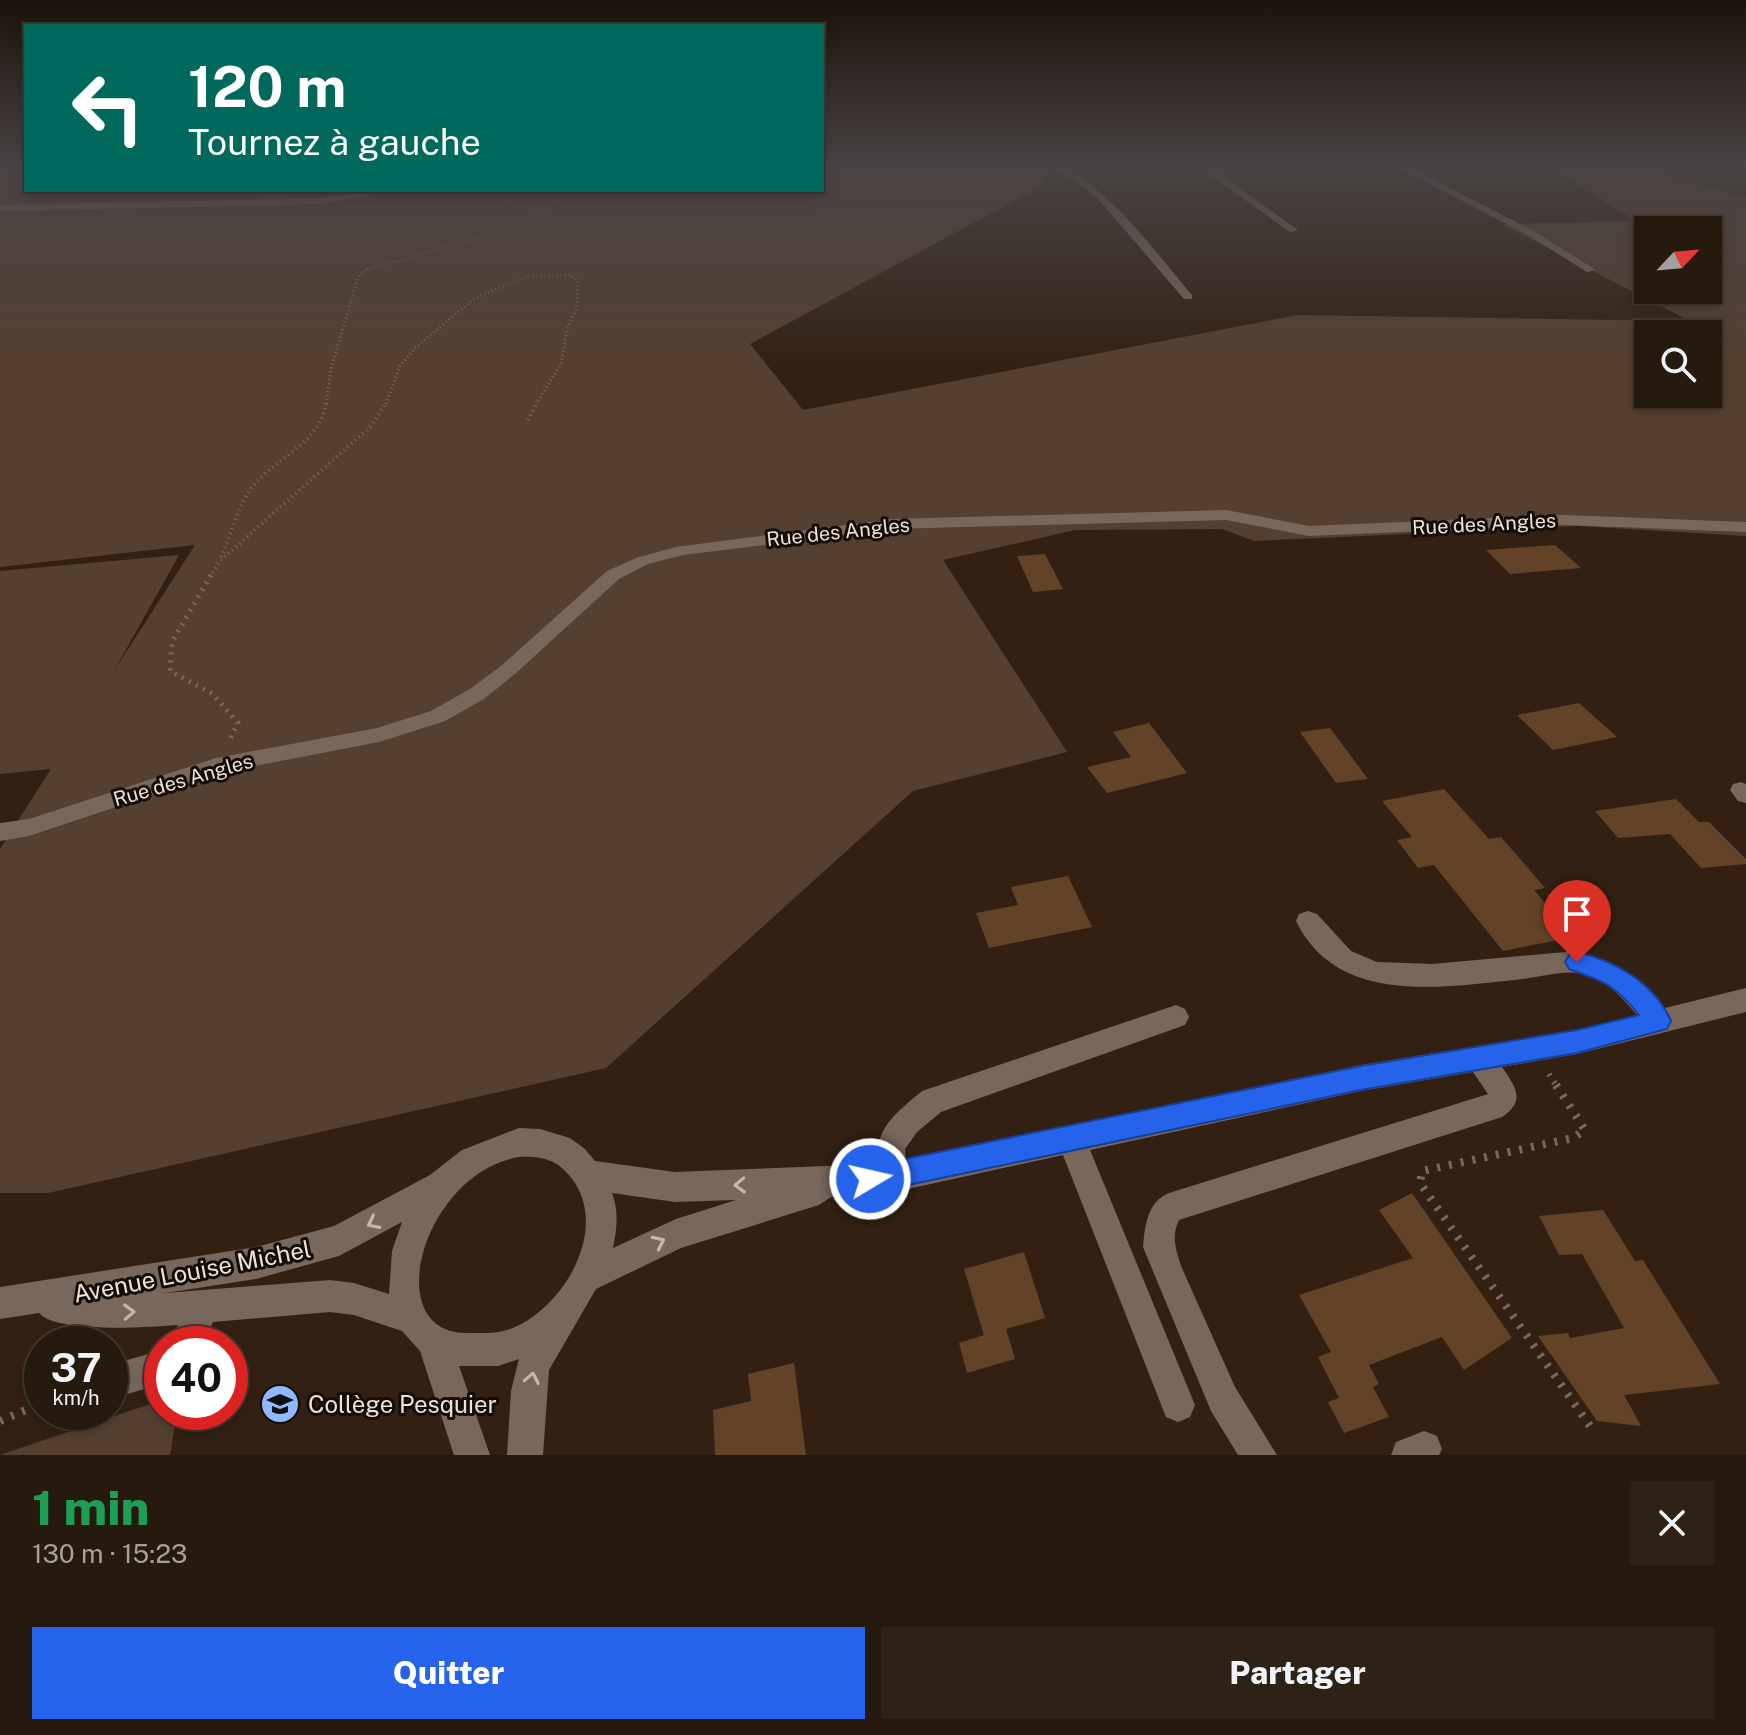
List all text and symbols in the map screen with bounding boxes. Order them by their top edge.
text: 120 m [188,54,346,120]
icon: left [56,56,160,160]
text: Tournez à gauche [188,121,481,163]
north arrow [1634,216,1722,304]
map controls [1634,216,1722,408]
button: search [1634,320,1722,408]
street label: Rue des Angles [1411,508,1557,540]
street label: Rue des Angles [765,513,911,551]
street label: Rue des Angles [110,749,256,811]
pin [1543,880,1611,962]
icon: arrive [1555,892,1599,936]
position arrow [828,1137,912,1221]
one-way arrow [733,1177,746,1194]
one-way arrow [367,1214,382,1229]
street label: Avenue Louise Michel [71,1234,313,1308]
one-way arrow [651,1236,666,1252]
one-way arrow [123,1303,136,1320]
speed limit sign: 40 [144,1326,248,1430]
text: 37 [51,1344,101,1391]
one-way arrow [522,1372,539,1385]
school or university icon: Collège Pesquier [259,1383,301,1425]
text: km/h [52,1386,100,1410]
place label: Collège Pesquier [308,1390,497,1418]
text: 1 min [32,1479,149,1536]
button: close [1630,1481,1714,1565]
text: 130 m · 15:23 [32,1538,187,1569]
button: Quitter [32,1627,865,1719]
button: Partager [881,1627,1714,1719]

